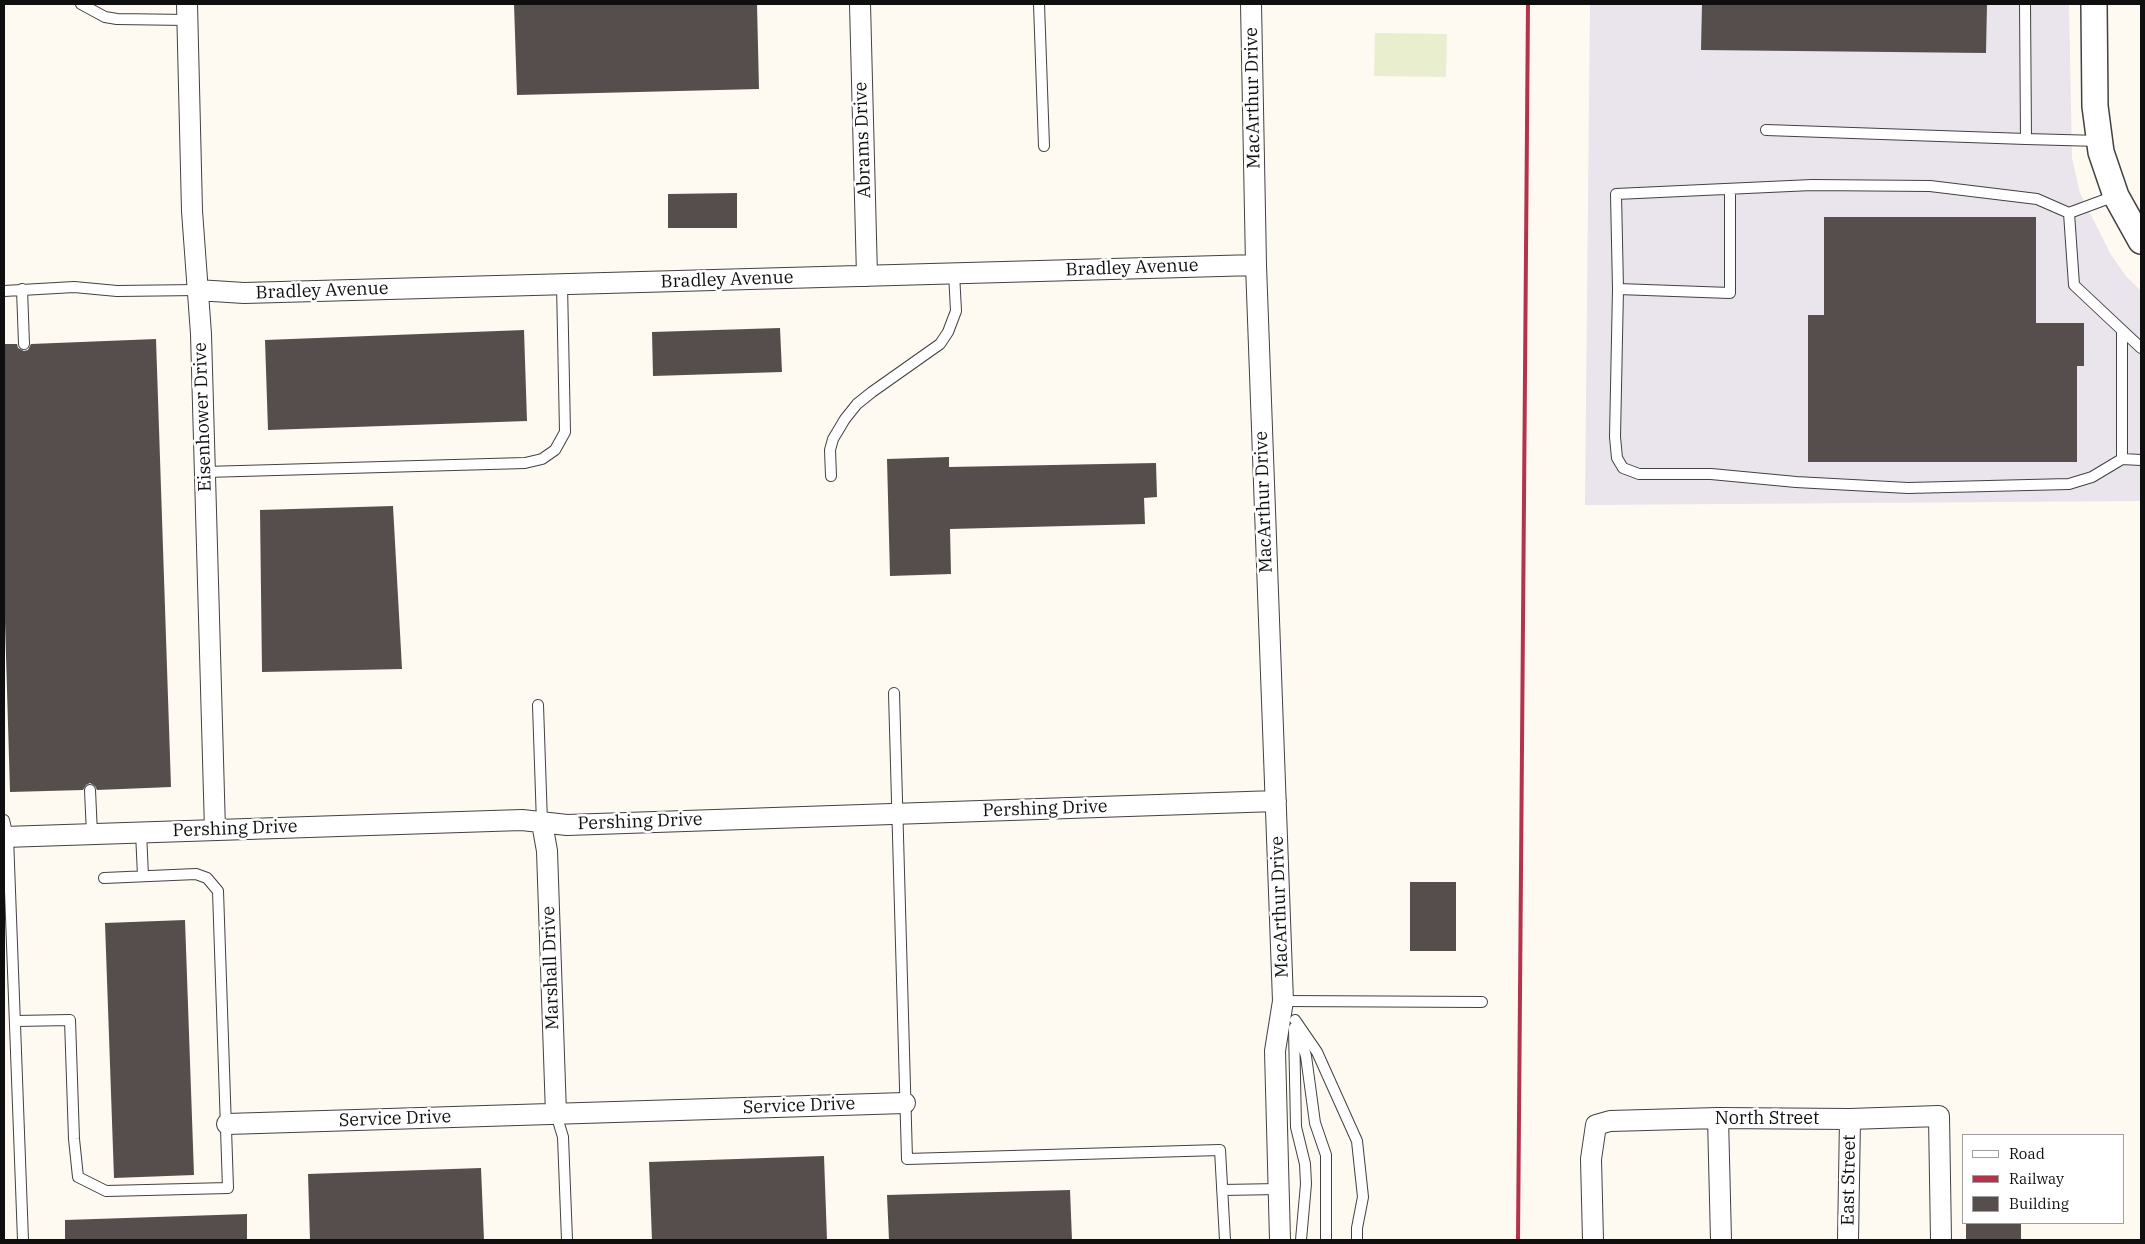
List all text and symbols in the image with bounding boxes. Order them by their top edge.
street label: MacArthur Drive [1241,27,1265,169]
street label: Abrams Drive [850,81,876,199]
street label: Bradley Avenue [1065,255,1199,281]
street label: Bradley Avenue [660,267,794,293]
street label: Bradley Avenue [255,278,389,304]
street label: Eisenhower Drive [190,342,216,492]
street label: MacArthur Drive [1251,431,1277,573]
street label: Pershing Drive [982,796,1108,822]
street label: Pershing Drive [577,809,703,835]
street label: Pershing Drive [172,816,298,842]
street label: MacArthur Drive [1267,836,1293,978]
street label: Marshall Drive [538,906,564,1030]
street label: Service Drive [742,1093,856,1119]
street label: Service Drive [338,1106,452,1132]
street label: North Street [1715,1108,1819,1130]
street label: East Street [1837,1134,1861,1226]
legend [1962,1134,2125,1224]
text: Road [2009,1144,2045,1163]
text: Railway [2009,1169,2064,1188]
text: Building [2009,1194,2069,1213]

